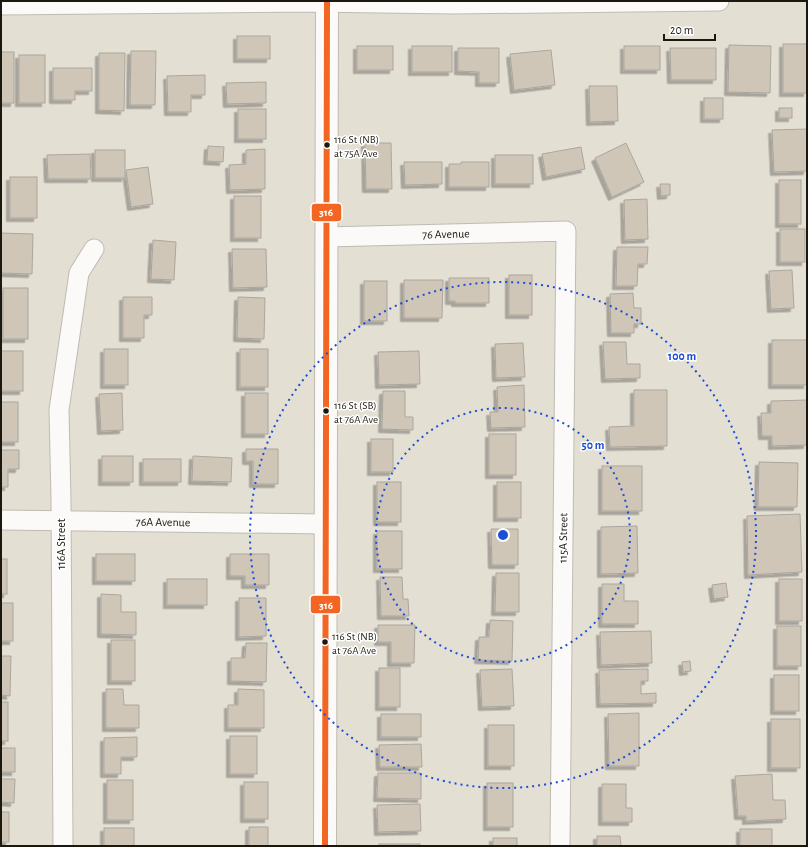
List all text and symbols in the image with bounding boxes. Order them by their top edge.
scale bar [664,16,715,42]
text: 20 m [670,24,693,36]
place label: 116 St (NB) at 75A Ave [334,134,379,159]
marker: 116 St (NB) at 75A Ave [322,140,332,150]
line badge: 316 [311,203,342,222]
text: 316 [319,207,333,218]
street label: 76 Avenue [422,227,470,241]
text: 100 m [668,350,696,362]
place label: 116 St (SB) at 76A Ave [334,400,378,425]
marker: 116 St (SB) at 76A Ave [321,406,331,416]
text: 50 m [582,439,605,451]
street label: 115A Street [557,513,569,563]
street label: 76A Avenue [136,516,190,528]
street label: 116A Street [55,518,67,570]
centre of rings [496,528,510,542]
line badge: 316 [310,595,341,614]
text: 316 [319,600,333,611]
place label: 116 St (NB) at 76A Ave [332,631,377,656]
marker: 116 St (NB) at 76A Ave [320,637,330,647]

